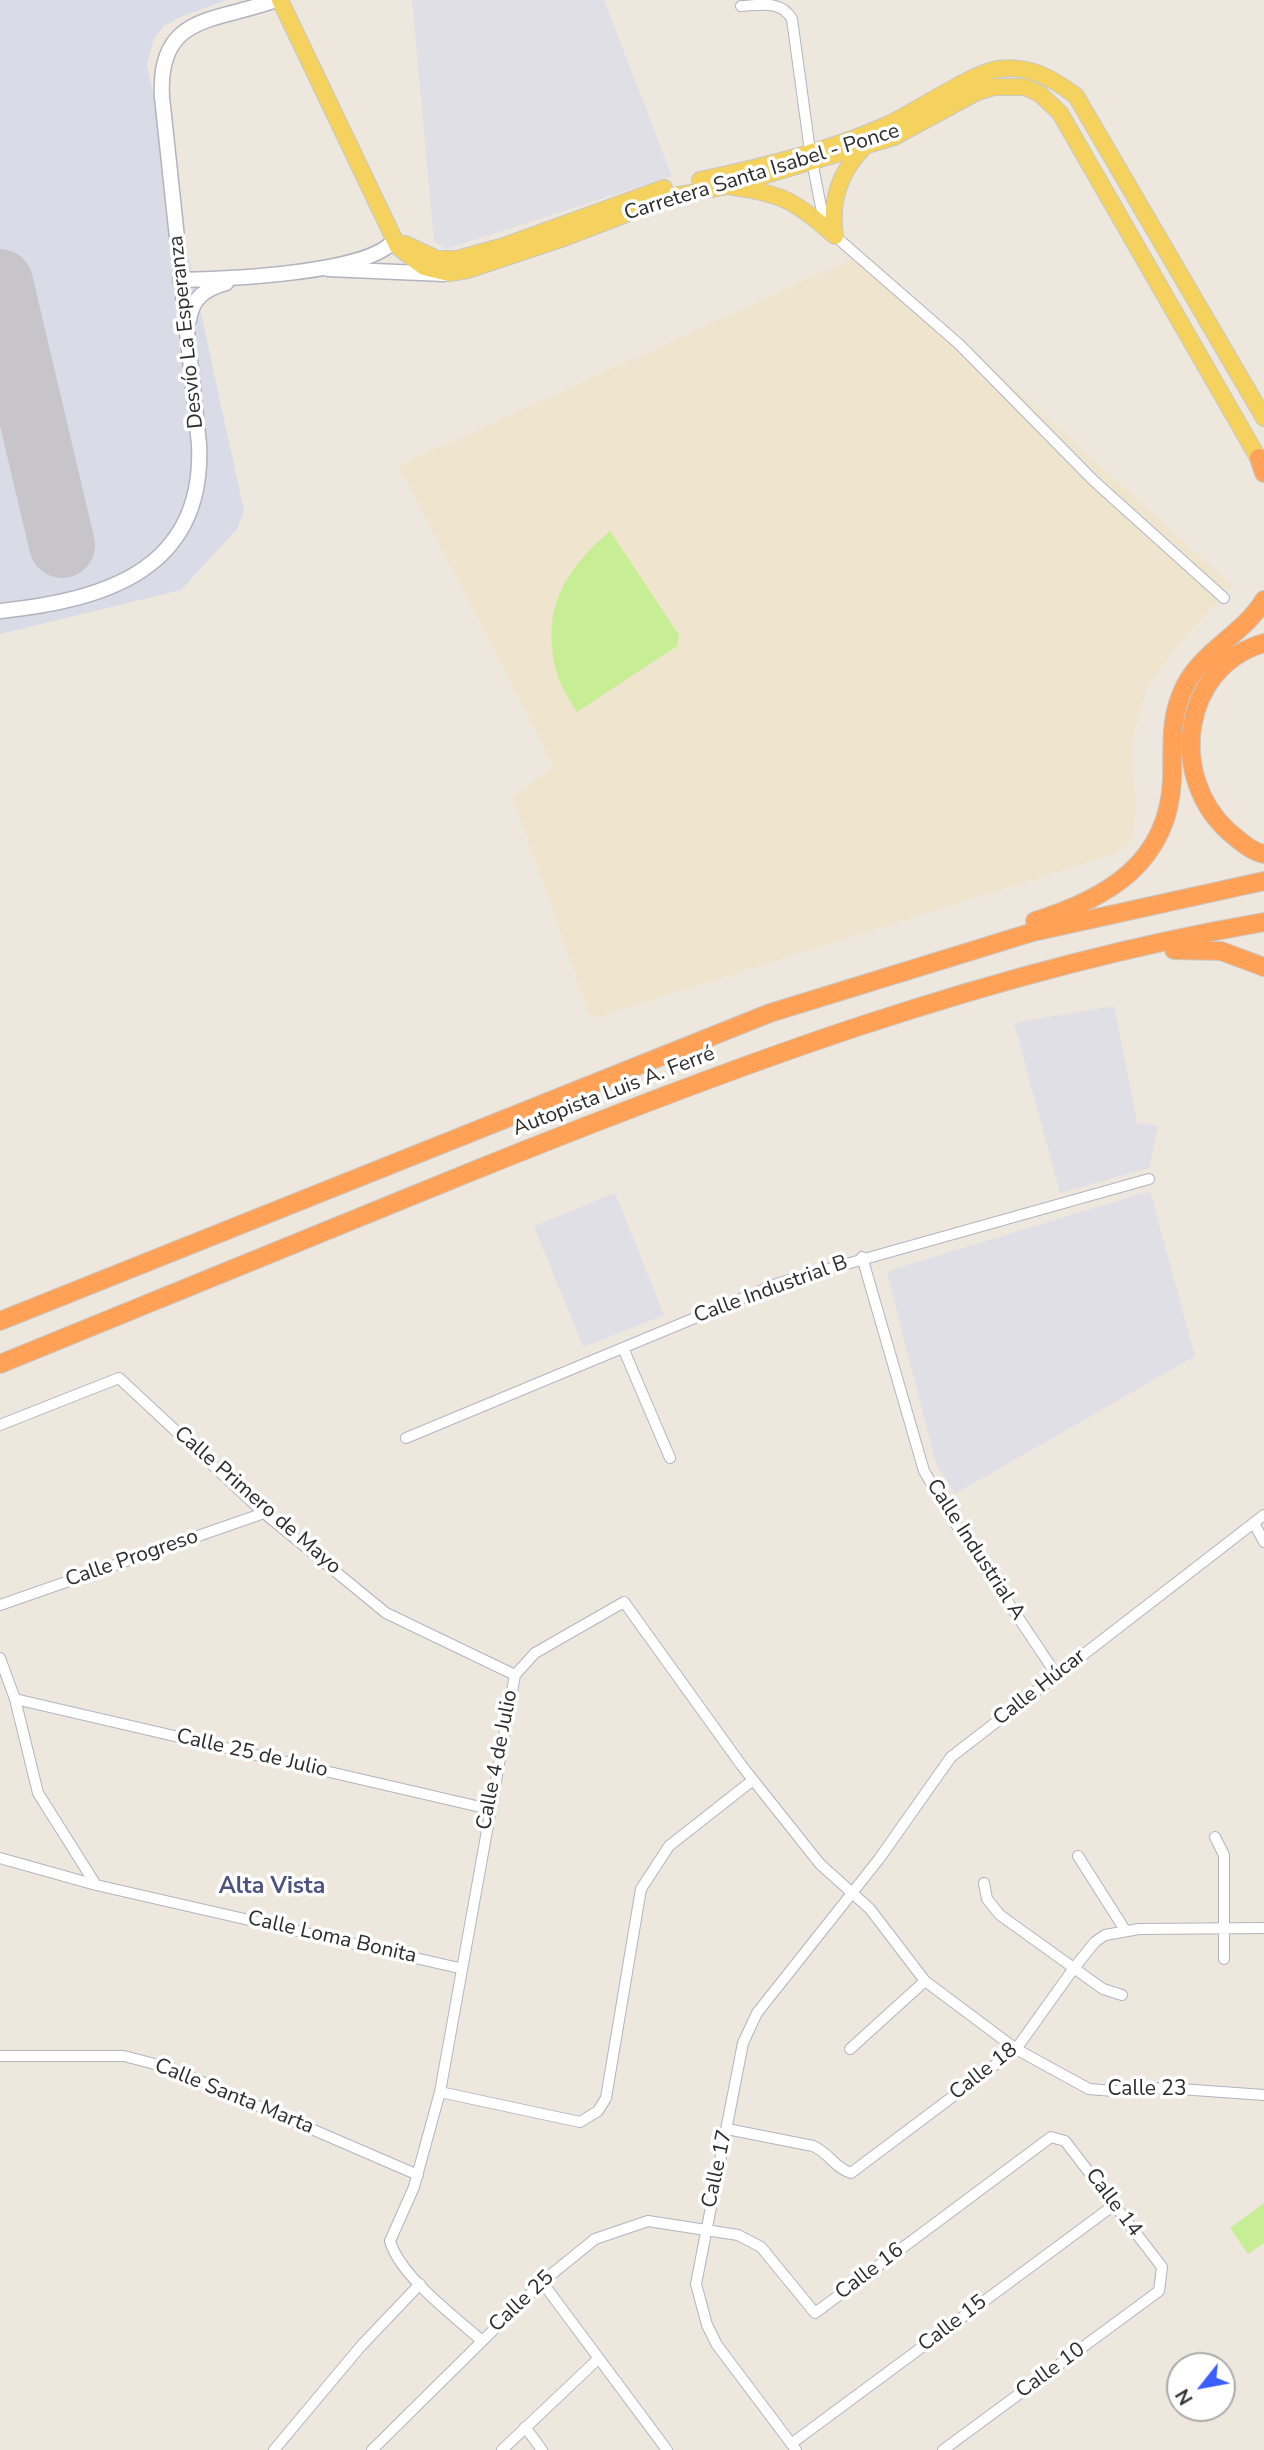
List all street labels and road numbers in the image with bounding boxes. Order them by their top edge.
street label: Carretera Santa Isabel - Ponce [621,119,903,227]
street label: Desvío La Esperanza [164,234,210,430]
street label: Autopista Luis A. Ferré [509,1042,719,1142]
street label: Calle Industrial B [691,1250,851,1330]
street label: Calle Primero de Mayo [168,1422,346,1580]
street label: Calle Industrial A [920,1475,1030,1625]
street label: Calle Progreso [62,1525,202,1593]
street label: Calle Húcar [989,1644,1091,1732]
street label: Calle 4 de Julio [472,1688,524,1832]
street label: Calle 25 de Julio [174,1724,330,1784]
street label: Calle Loma Bonita [245,1906,419,1970]
street label: Calle 18 [945,2038,1023,2106]
street label: Calle Santa Marta [151,2054,317,2140]
street label: Calle 23 [1107,2077,1187,2103]
street label: Calle 17 [697,2128,739,2210]
street label: Calle 14 [1079,2164,1147,2242]
street label: Calle 16 [831,2238,909,2306]
street label: Calle 25 [485,2266,559,2338]
street label: Calle 15 [914,2290,992,2358]
street label: Calle 10 [1012,2338,1090,2404]

